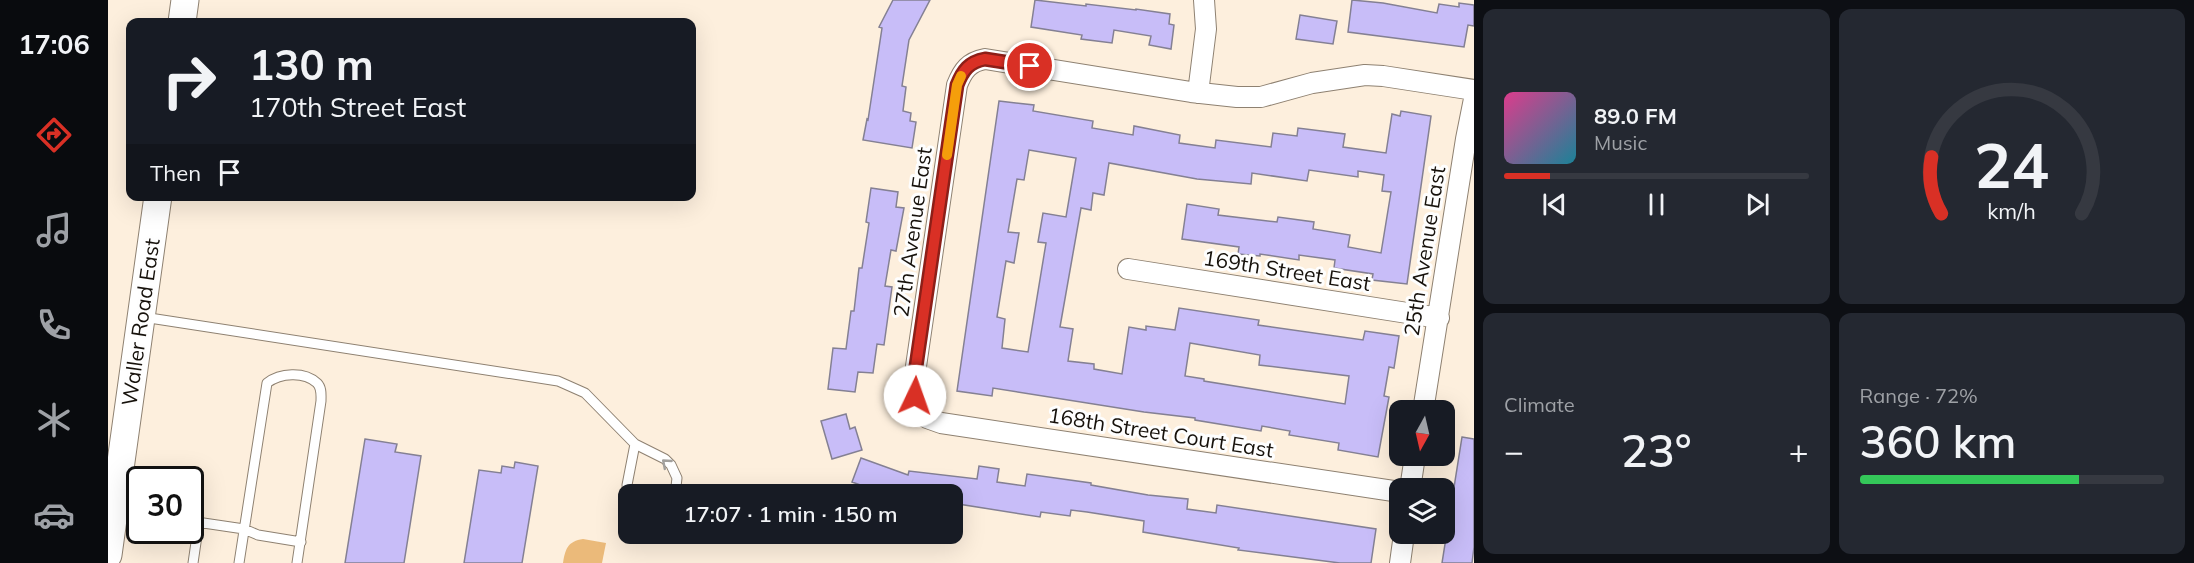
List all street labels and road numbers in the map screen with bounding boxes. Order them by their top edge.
street label: 27th Avenue East [887,145,937,319]
street label: 25th Avenue East [1398,164,1450,338]
street label: Waller Road East [115,237,165,407]
street label: 169th Street East [1202,244,1372,296]
street label: 168th Street Court East [1047,401,1275,463]

